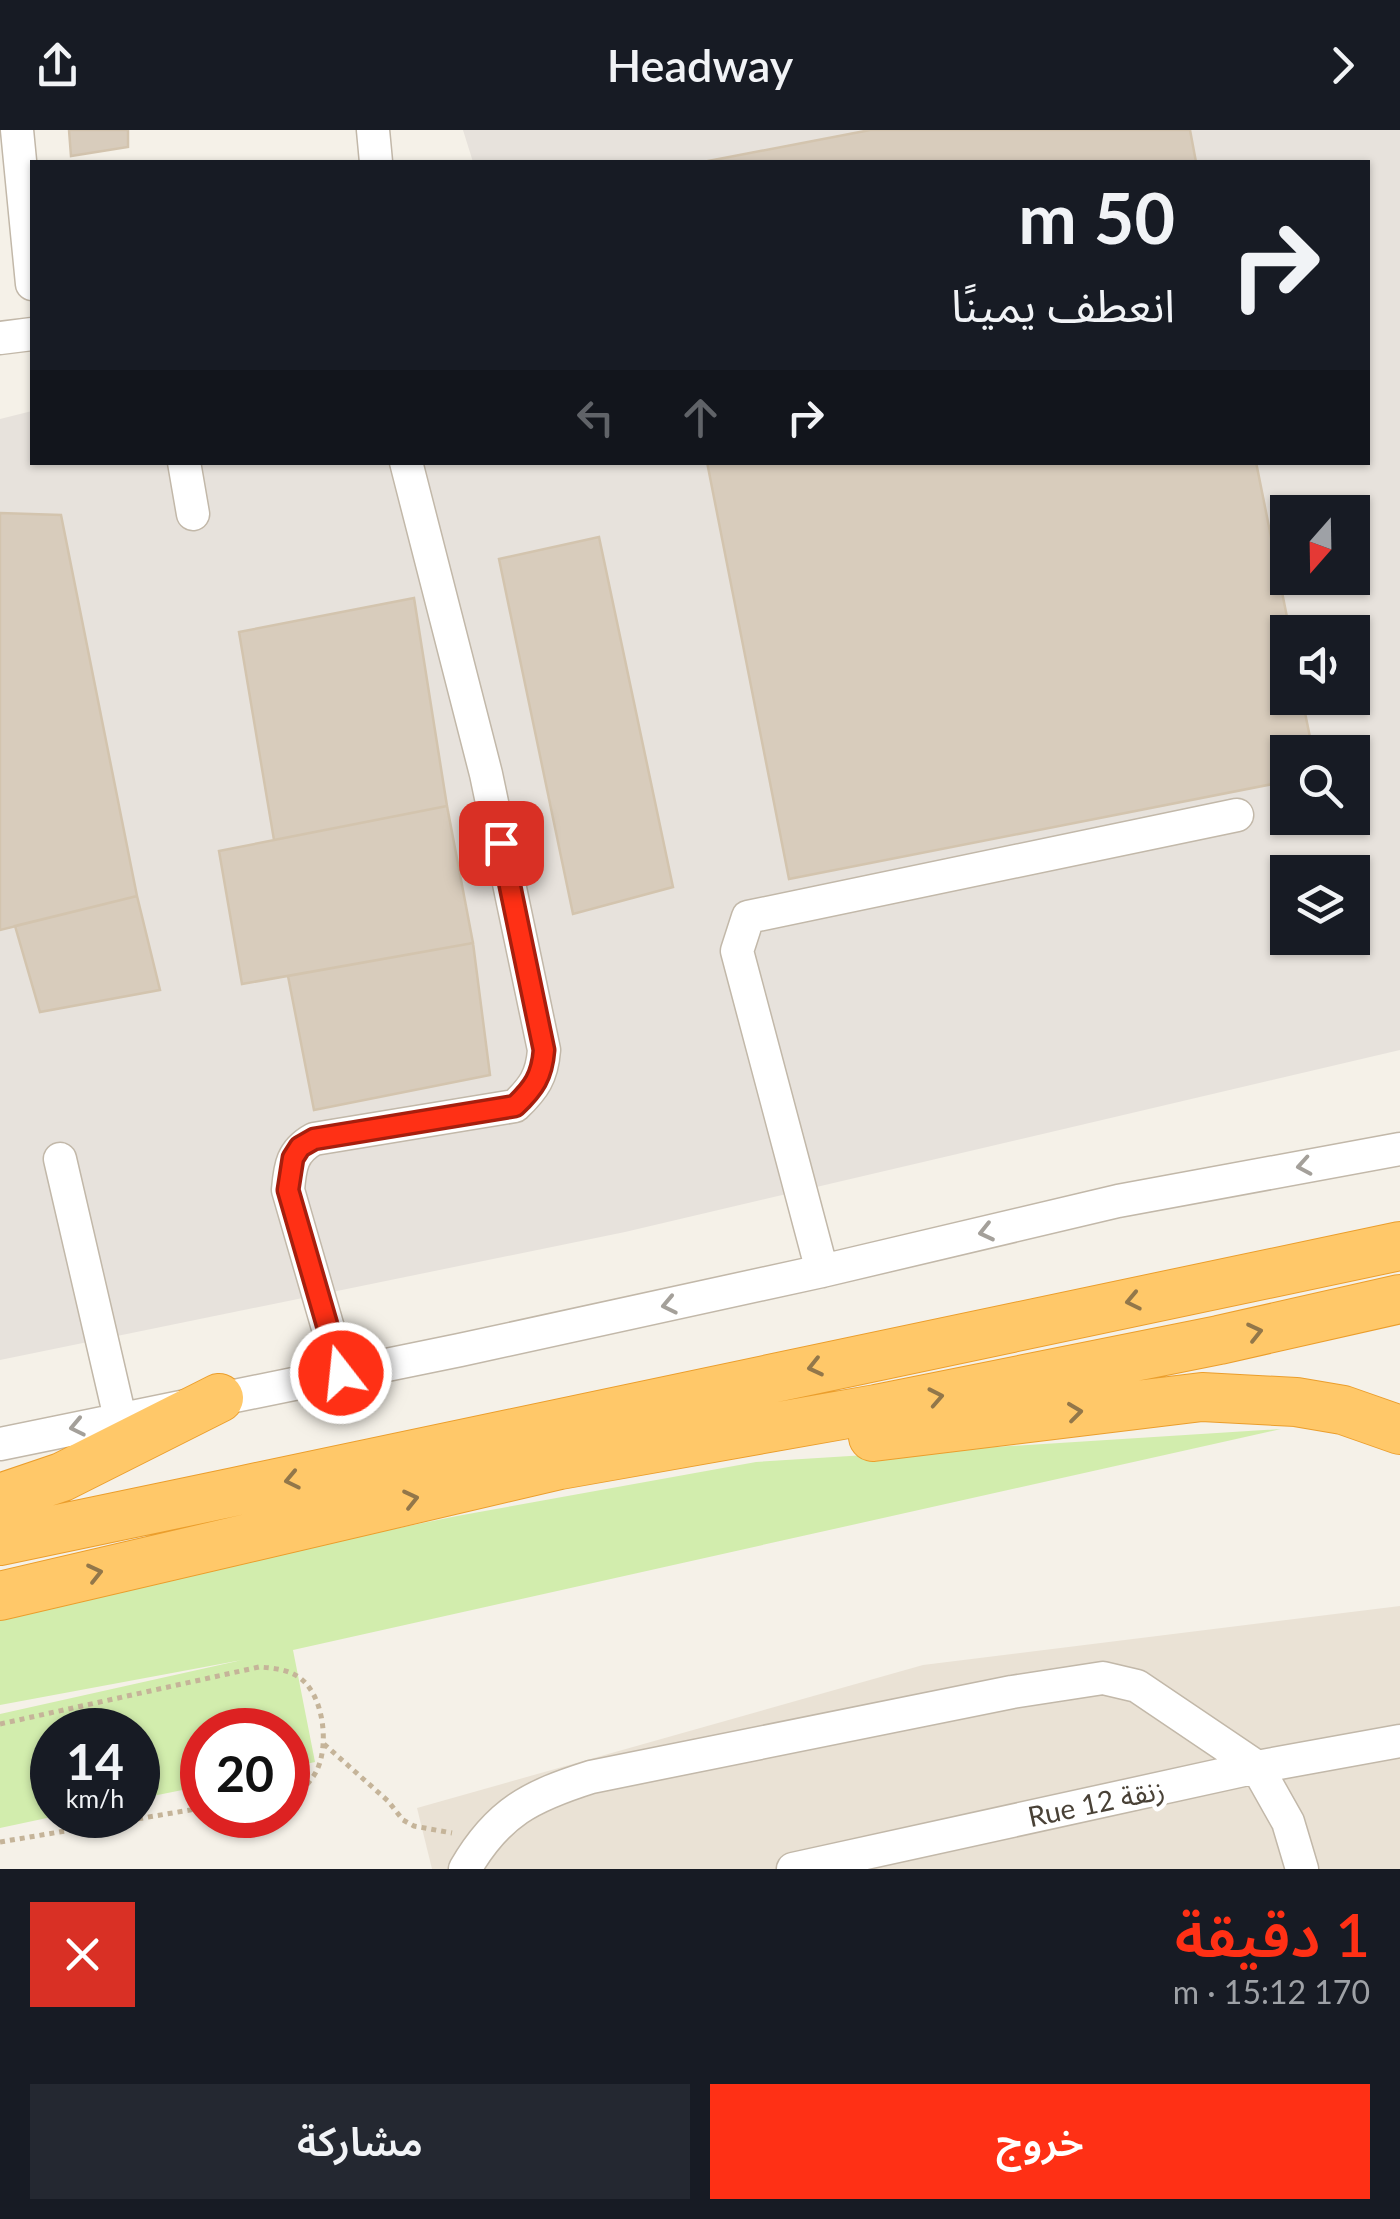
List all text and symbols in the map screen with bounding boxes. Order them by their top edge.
icon: share [30,38,85,93]
text: Headway [607,38,793,92]
icon: forward [1315,38,1370,93]
text: 50 m [1018,175,1175,259]
icon: right [1210,200,1340,330]
text: انعطف يمينًا [951,278,1175,332]
icon: left [568,390,623,445]
icon: ahead [673,390,728,445]
icon: right [778,390,833,445]
north arrow [1270,495,1370,595]
map controls [1270,495,1370,955]
button: sound [1270,615,1370,715]
button: search [1270,735,1370,835]
pin [459,801,544,886]
icon: arrive [474,816,529,871]
button: layers [1270,855,1370,955]
one-way arrow [1296,1155,1312,1176]
one-way arrow [978,1220,995,1241]
one-way arrow [1125,1289,1142,1310]
one-way arrow [661,1293,678,1314]
position arrow [289,1321,393,1425]
one-way arrow [1246,1323,1263,1344]
one-way arrow [807,1355,824,1376]
one-way arrow [927,1387,944,1408]
one-way arrow [1067,1403,1083,1424]
one-way arrow [69,1416,86,1437]
one-way arrow [284,1469,301,1490]
one-way arrow [402,1490,419,1511]
one-way arrow [86,1564,103,1585]
speed limit sign: 20 [180,1708,310,1838]
text: 14 [66,1731,124,1791]
street label: Rue 12 زنقة [1025,1771,1168,1834]
text: km/h [66,1783,124,1813]
text: 1 دقيقة [1175,1898,1370,1970]
button: close [30,1902,135,2007]
text: 170 m · 15:12 [1173,1972,1370,2011]
button: مشاركة [30,2084,690,2199]
button: خروج [710,2084,1370,2199]

